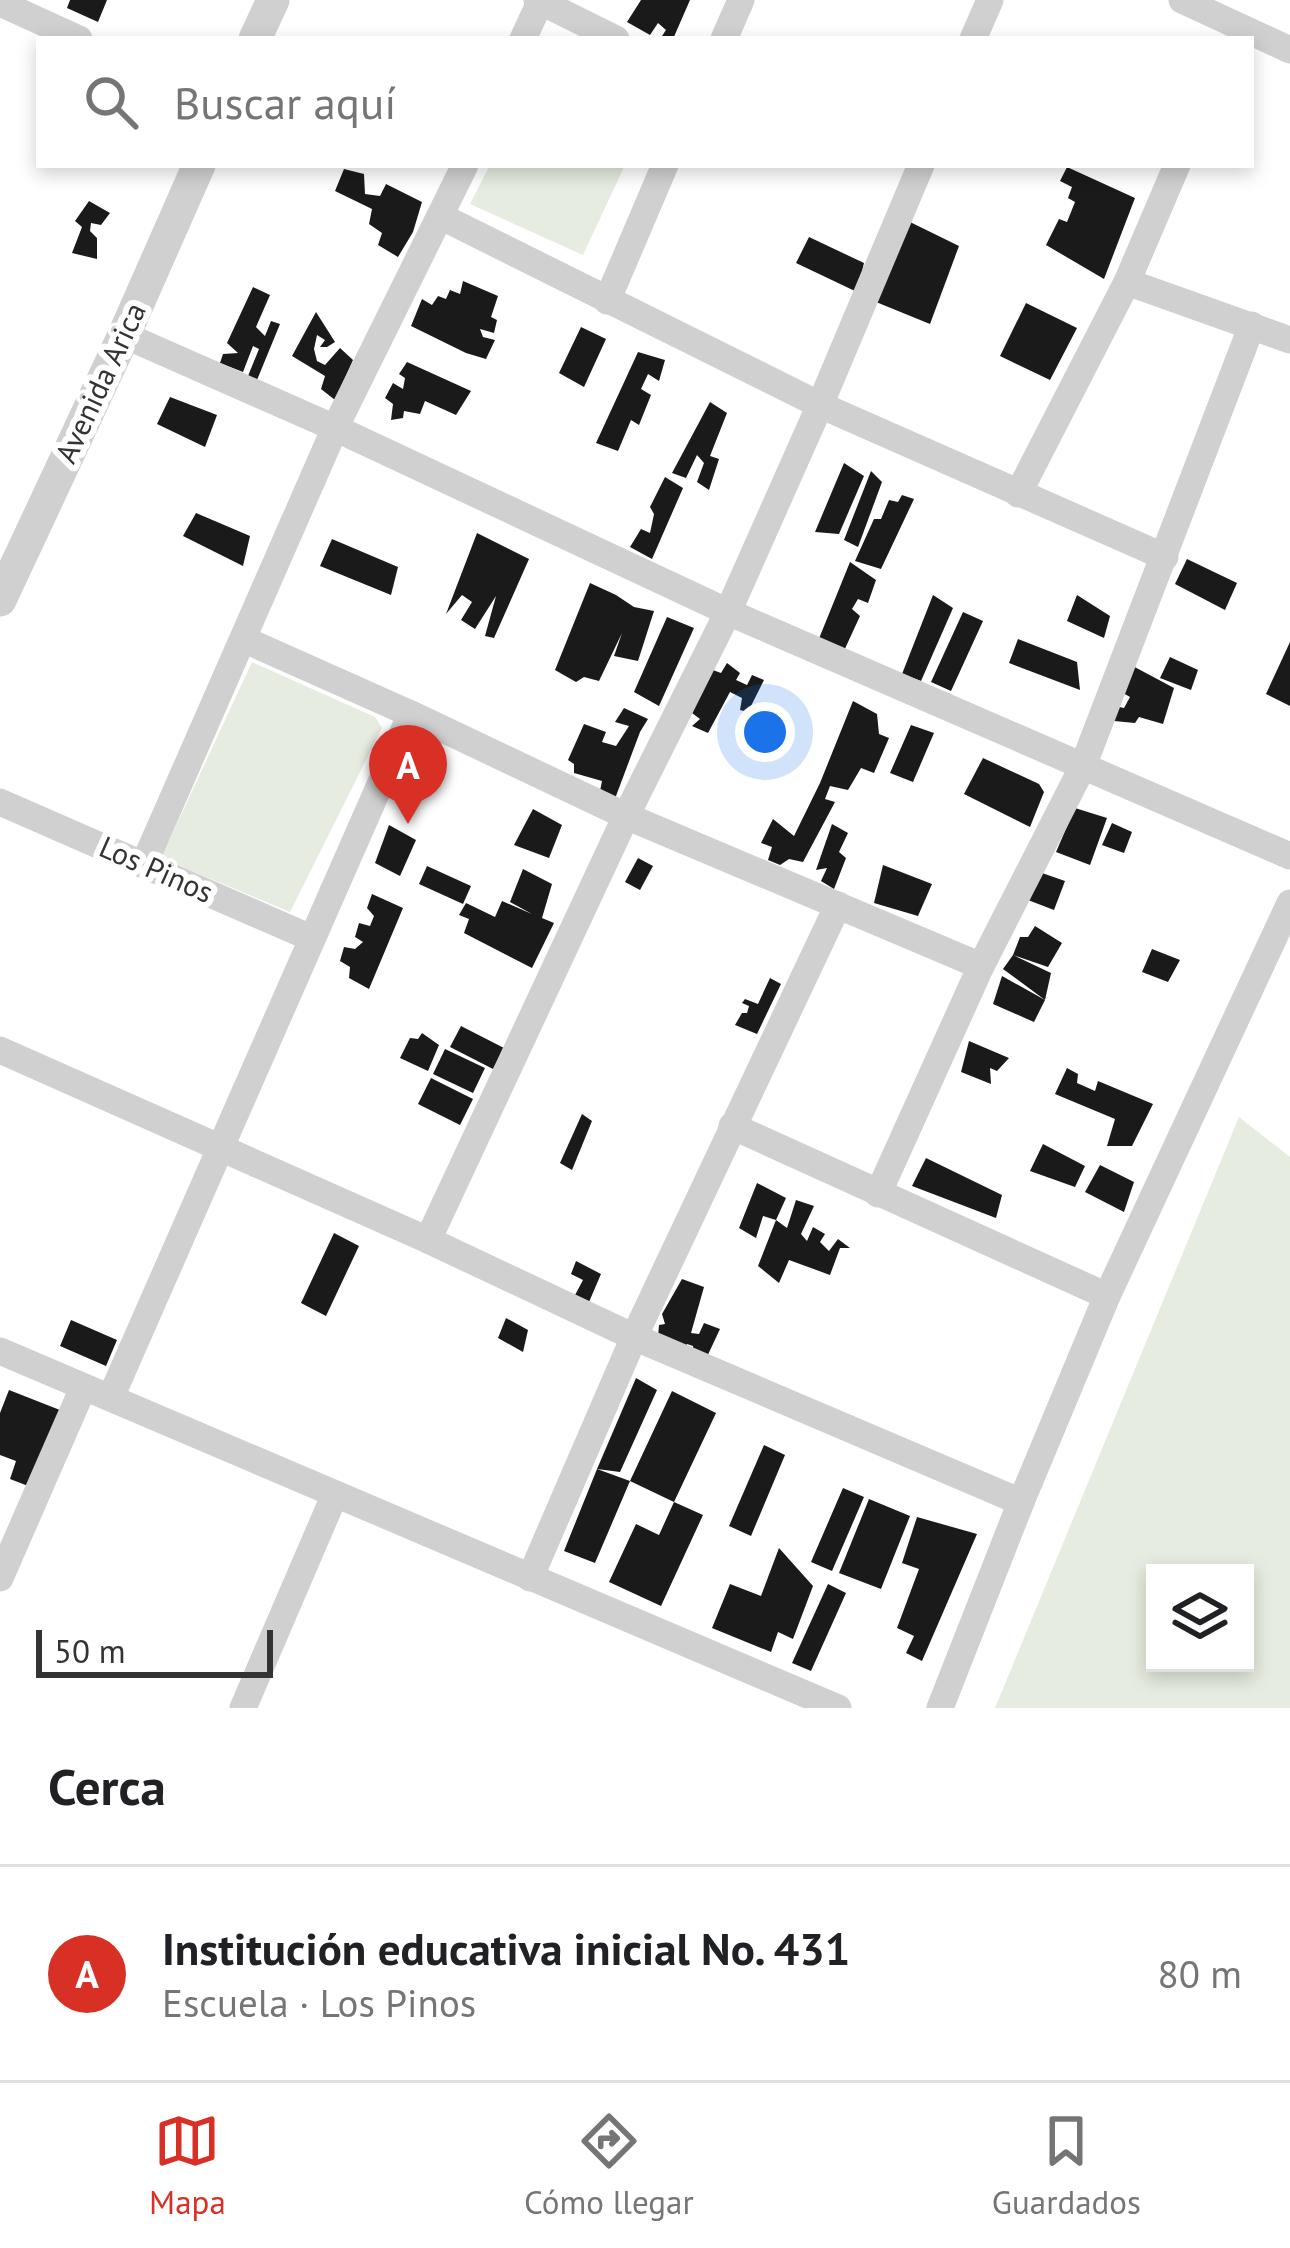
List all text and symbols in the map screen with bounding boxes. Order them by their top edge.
search box [36,36,1254,168]
icon: search [78,69,144,135]
text: Buscar aquí [174,73,396,131]
street label: Avenida Arica [45,296,154,469]
your location [735,702,795,762]
pin: A [369,725,447,824]
street label: Los Pinos [94,826,220,911]
map controls [1146,1564,1254,1672]
button: layers [1146,1564,1254,1672]
scale bar [36,1624,273,1677]
text: 50 m [54,1629,126,1672]
text: Cerca [48,1753,166,1819]
text: Institución educativa inicial No. 431 [162,1919,850,1977]
text: A [75,1948,99,1999]
text: 80 m [1157,1948,1242,1999]
text: Escuela · Los Pinos [162,1977,476,2028]
tab: Mapa [149,2108,226,2223]
tab: Cómo llegar [524,2108,694,2223]
tab: Guardados [992,2108,1141,2223]

